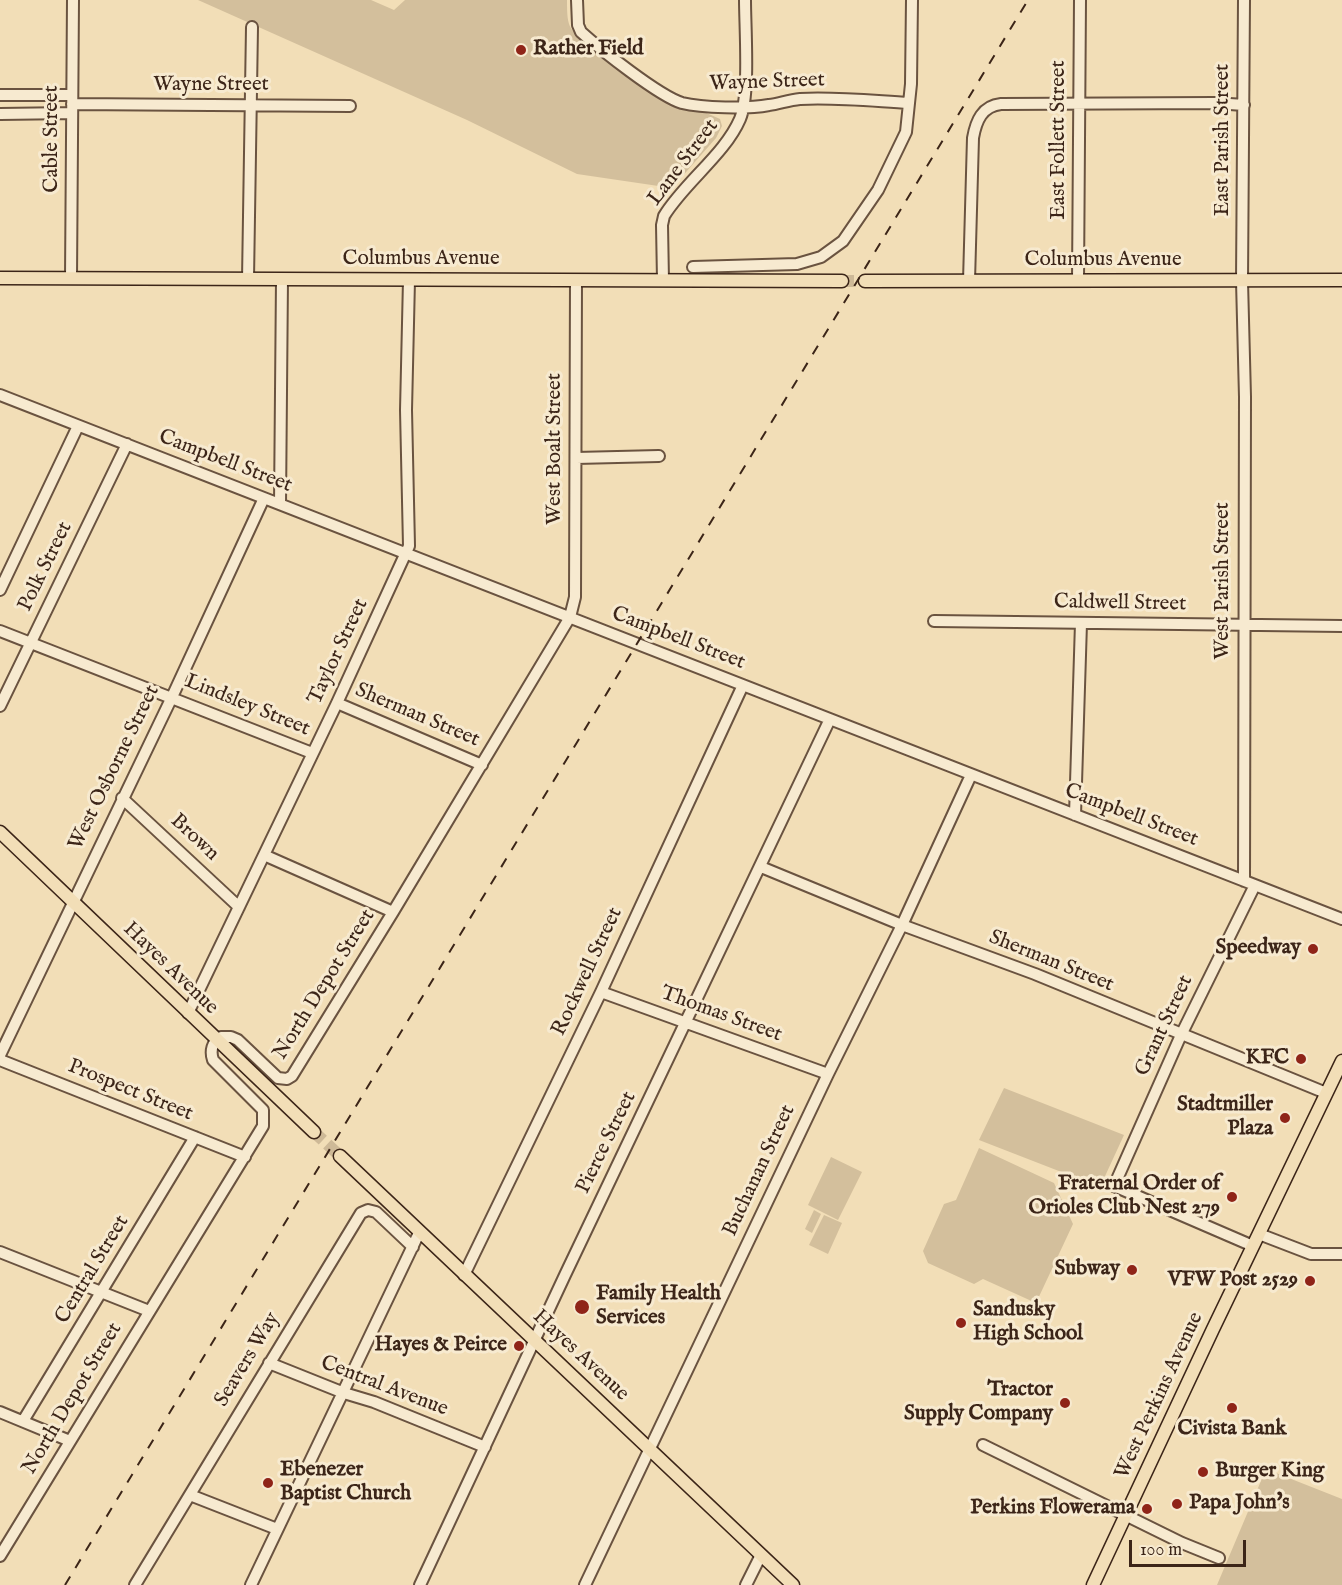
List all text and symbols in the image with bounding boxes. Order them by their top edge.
place label: Rather Field [533,37,644,63]
marker: Rather Field [514,43,528,57]
street label: East Follett Street [1047,60,1073,220]
street label: East Parish Street [1211,64,1237,216]
street label: Wayne Street [709,68,825,98]
street label: Wayne Street [153,73,269,99]
street label: Cable Street [40,85,66,193]
street label: Lane Street [643,115,725,211]
street label: Columbus Avenue [342,247,500,273]
street label: Columbus Avenue [1024,248,1182,274]
street label: West Boalt Street [543,373,569,525]
street label: Campbell Street [155,425,295,499]
street label: West Parish Street [1211,502,1237,660]
street label: Polk Street [13,518,79,616]
street label: Caldwell Street [1054,590,1186,618]
street label: Taylor Street [303,595,375,709]
street label: Campbell Street [608,602,748,676]
street label: Lindsley Street [181,669,313,743]
street label: Sherman Street [351,679,483,753]
street label: West Osborne Street [64,681,166,855]
street label: Campbell Street [1061,779,1201,853]
street label: Brown [164,809,224,867]
street label: Rockwell Street [547,904,629,1040]
street label: North Depot Street [269,905,381,1065]
street label: Hayes Avenue [117,917,223,1021]
street label: Sherman Street [985,926,1117,998]
place label: Speedway [1216,936,1301,962]
marker: Speedway [1306,942,1320,956]
street label: Grant Street [1131,971,1199,1081]
street label: Thomas Street [657,981,785,1049]
place label: KFC [1245,1046,1289,1072]
marker: KFC [1294,1052,1308,1066]
street label: Prospect Street [64,1054,196,1128]
street label: Pierce Street [571,1088,643,1198]
place label: Stadtmiller Plaza [1177,1093,1273,1143]
street label: Buchanan Street [719,1101,801,1241]
marker: Stadtmiller Plaza [1278,1111,1292,1125]
place label: Fraternal Order of Orioles Club Nest 279 [1028,1172,1220,1222]
marker: Fraternal Order of Orioles Club Nest 279 [1225,1190,1239,1204]
street label: Central Street [51,1211,135,1329]
place label: Subway [1054,1257,1120,1283]
marker: Subway [1125,1263,1139,1277]
place label: VFW Post 2529 [1168,1268,1298,1294]
marker: VFW Post 2529 [1303,1274,1317,1288]
place label: Family Health Services [596,1282,721,1332]
marker: Family Health Services [573,1298,591,1316]
place label: Sandusky High School [973,1298,1083,1348]
street label: Hayes Avenue [527,1305,633,1407]
street label: Seavers Way [210,1308,286,1412]
street label: West Perkins Avenue [1110,1309,1210,1483]
marker: Sandusky High School [954,1316,968,1330]
street label: North Depot Street [18,1319,128,1479]
place label: Hayes & Peirce [375,1333,507,1359]
marker: Hayes & Peirce [512,1339,526,1353]
street label: Central Avenue [317,1351,451,1423]
place label: Tractor Supply Company [904,1378,1053,1428]
marker: Tractor Supply Company [1058,1396,1072,1410]
marker: Civista Bank [1225,1401,1239,1415]
place label: Civista Bank [1177,1417,1287,1443]
place label: Ebenezer Baptist Church [280,1458,411,1508]
place label: Burger King [1215,1459,1324,1485]
marker: Burger King [1196,1465,1210,1479]
marker: Ebenezer Baptist Church [261,1476,275,1490]
place label: Papa John's [1189,1491,1290,1517]
place label: Perkins Flowerama [970,1496,1135,1522]
marker: Papa John's [1170,1497,1184,1511]
marker: Perkins Flowerama [1140,1502,1154,1516]
scale bar [1132,1528,1249,1566]
text: 100 m [1140,1539,1182,1562]

